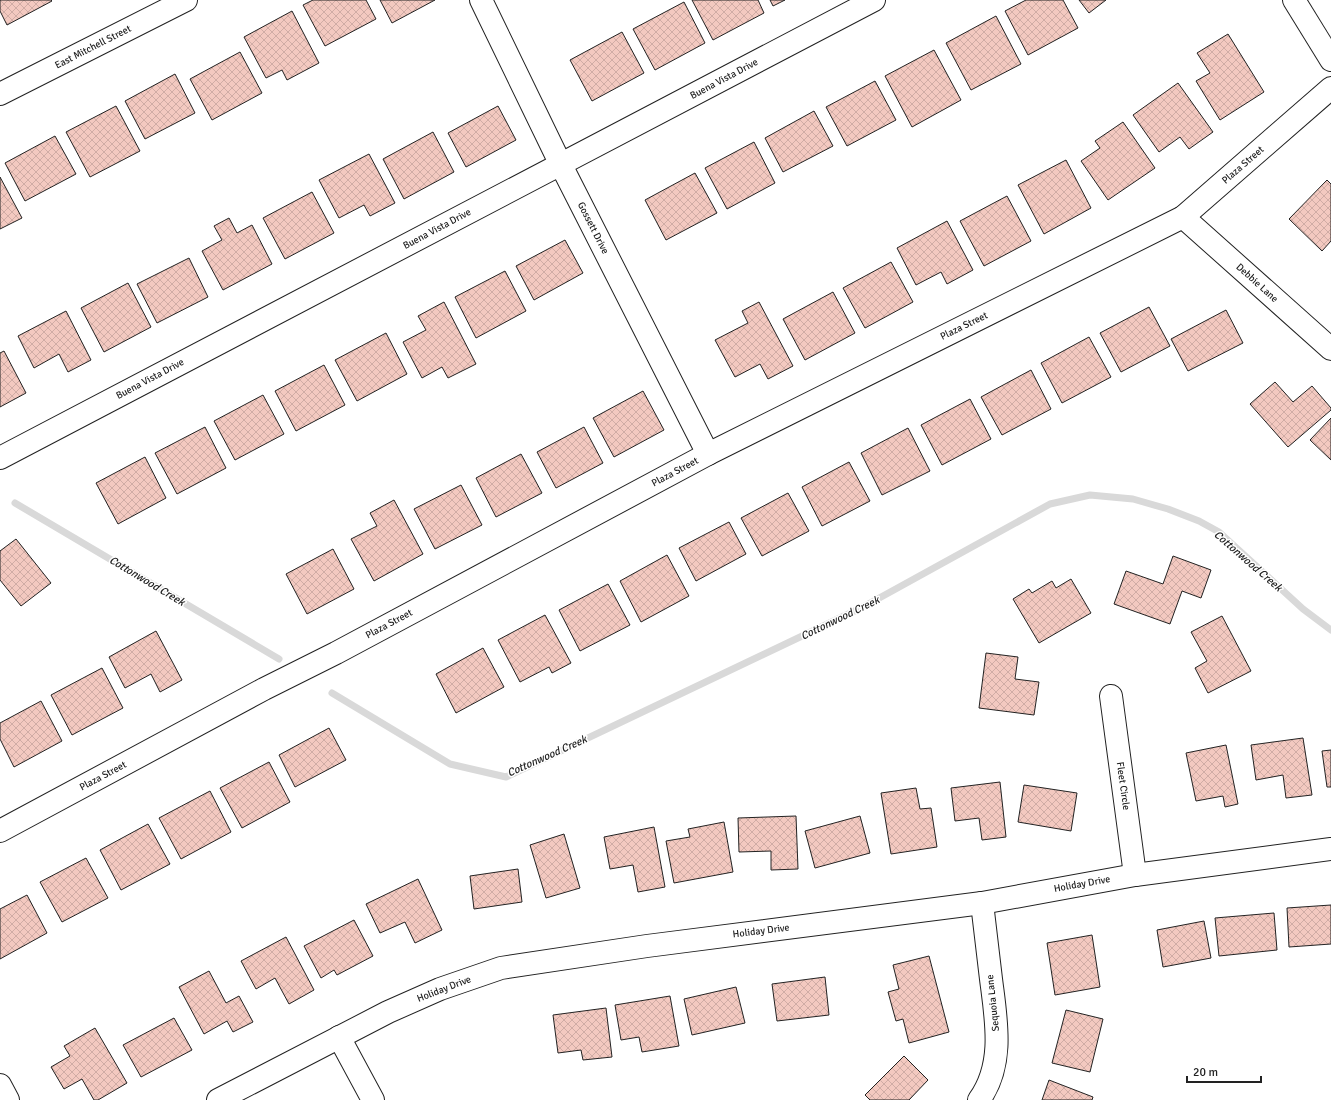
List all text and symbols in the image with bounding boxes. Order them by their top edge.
street label: East Mitchell Street [53,22,134,71]
street label: Buena Vista Drive [688,56,760,102]
street label: Plaza Street [1220,143,1267,186]
street label: Gossett Drive [575,200,611,256]
street label: Buena Vista Drive [401,206,473,252]
street label: Debbie Lane [1233,261,1281,305]
street label: Plaza Street [938,309,990,343]
street label: Buena Vista Drive [114,356,186,402]
street label: Plaza Street [649,454,701,489]
water label: Cottonwood Creek [1211,528,1286,595]
water label: Cottonwood Creek [107,553,188,609]
water label: Cottonwood Creek [799,593,883,643]
street label: Plaza Street [363,606,415,641]
water label: Cottonwood Creek [505,732,590,779]
street label: Plaza Street [77,758,129,793]
street label: Fleet Circle [1114,761,1132,811]
street label: Holiday Drive [1053,873,1111,895]
street label: Holiday Drive [732,922,790,940]
street label: Holiday Drive [415,973,473,1005]
street label: Sequoia Lane [984,974,1002,1032]
scale bar [1187,1058,1261,1084]
text: 20 m [1193,1065,1218,1080]

